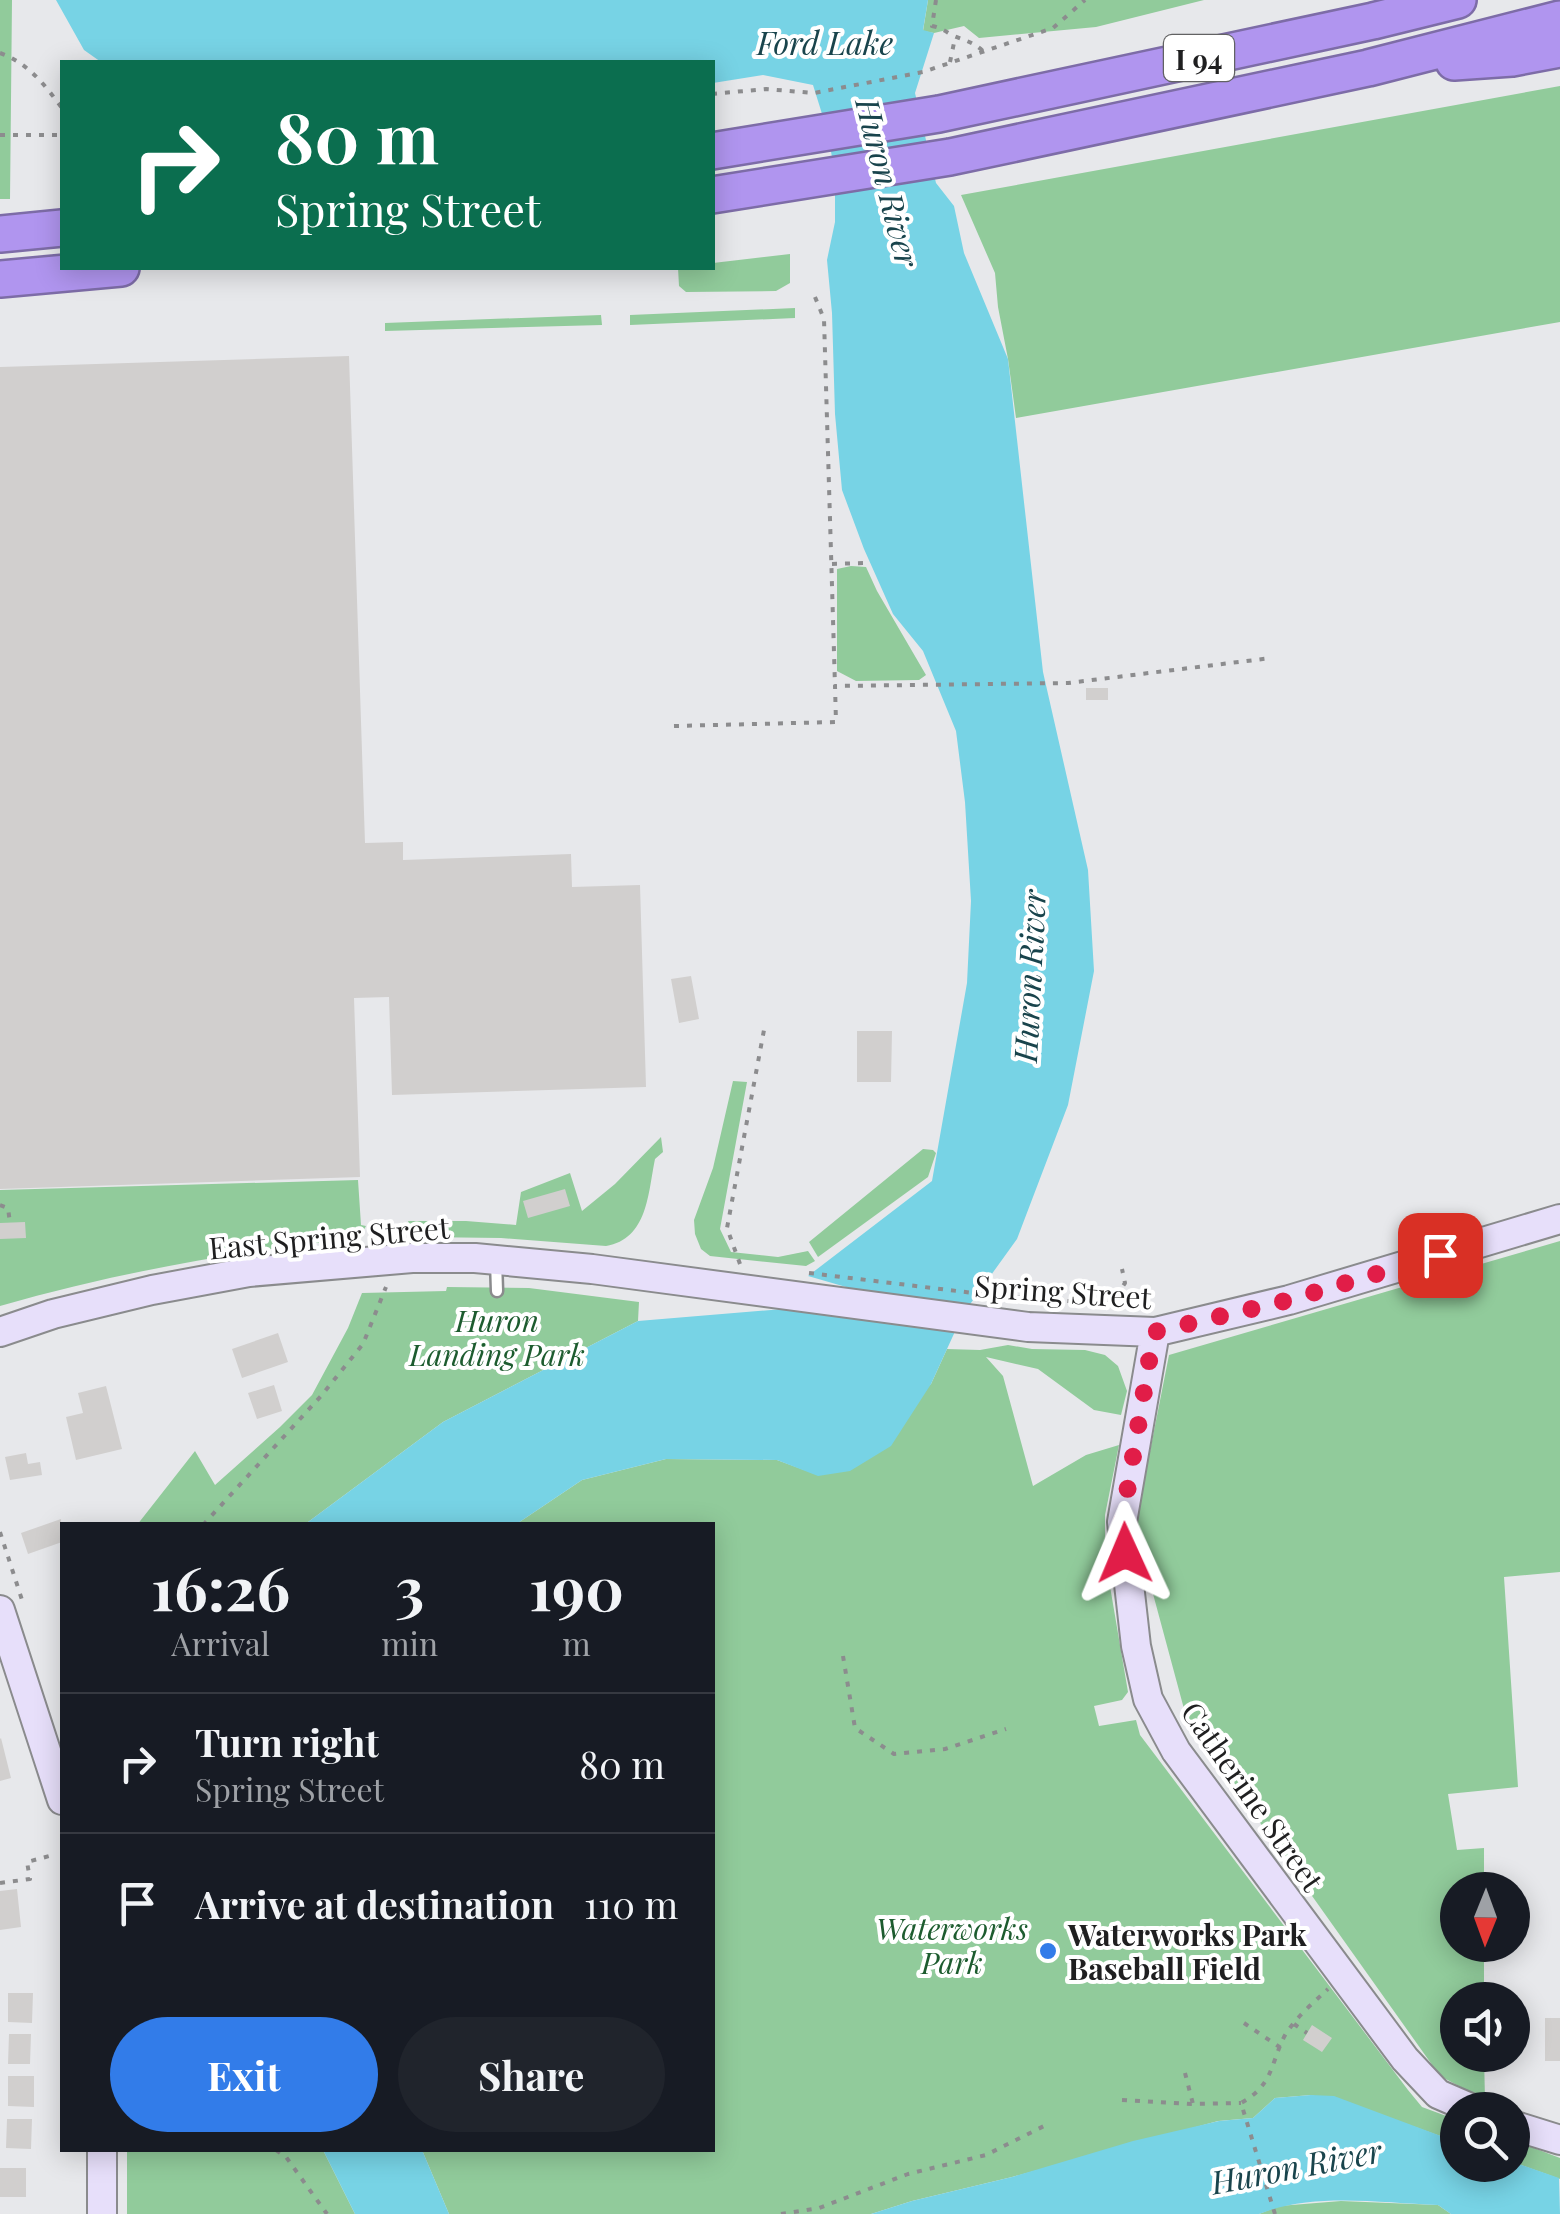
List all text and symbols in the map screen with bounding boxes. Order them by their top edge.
water label: Ford Lake [755,20,894,63]
road number: I 94 [1164,35,1234,81]
text: 80 m [275,88,439,182]
water label: Huron River [847,91,931,272]
icon: right [110,100,240,230]
text: Spring Street [275,178,541,238]
water label: Huron River [1002,887,1054,1065]
street label: East Spring Street [207,1207,451,1267]
pin [1398,1213,1483,1298]
icon: arrive [1413,1228,1468,1283]
street label: Spring Street [973,1265,1153,1317]
park label: Huron Landing Park [407,1300,585,1374]
position arrow [1073,1501,1177,1605]
text: 16:26 [151,1546,290,1626]
text: 3 [395,1546,424,1626]
text: 190 [529,1546,624,1626]
text: Arrival [171,1621,270,1664]
text: min [381,1621,438,1664]
text: m [562,1621,591,1664]
street label: Catherine Street [1173,1693,1333,1899]
text: Turn right [195,1716,379,1767]
icon: right [110,1736,165,1791]
text: 80 m [579,1738,665,1789]
text: Spring Street [195,1767,384,1810]
north arrow [1440,1872,1530,1962]
map controls [1440,1872,1530,2182]
icon: arrive [110,1876,165,1931]
text: Arrive at destination [195,1878,554,1929]
text: 110 m [584,1878,678,1929]
park label: Waterworks Park [876,1908,1028,1982]
place label: Waterworks Park Baseball Field [1067,1914,1307,1988]
marker: Waterworks Park Baseball Field [1037,1940,1059,1962]
button: sound [1440,1982,1530,2072]
button: Exit [110,2017,378,2132]
button: Share [398,2017,665,2132]
button: search [1440,2092,1530,2182]
water label: Huron River [1205,2127,1386,2203]

